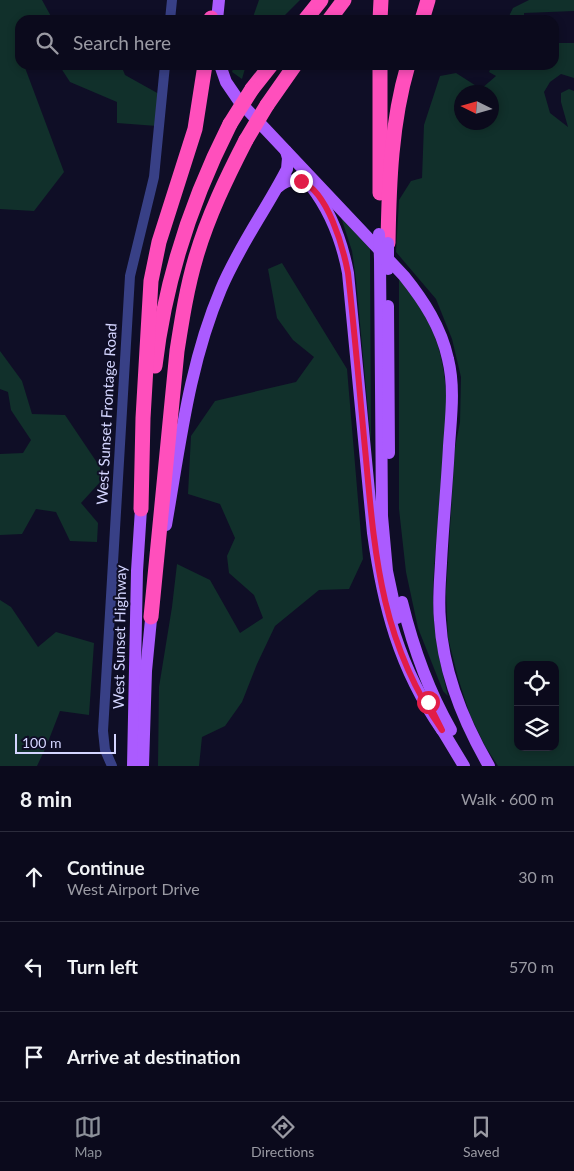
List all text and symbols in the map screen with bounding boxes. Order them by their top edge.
search box [15,15,559,70]
icon: search [33,29,61,57]
text: Search here [73,31,171,54]
north arrow [454,85,499,130]
route end [290,170,313,193]
street label: West Sunset Frontage Road [92,323,120,505]
street label: West Sunset Highway [109,564,129,709]
map controls [514,661,559,751]
button: locate [514,661,559,706]
route start [417,691,440,714]
button: layers [514,706,559,751]
scale bar [15,731,116,754]
text: 100 m [22,734,61,751]
text: 8 min [20,786,72,811]
text: Walk · 600 m [461,789,554,808]
text: Continue [67,856,145,879]
icon: ahead [20,863,48,891]
text: 30 m [518,867,554,886]
text: West Airport Drive [67,879,200,898]
icon: left [20,953,48,981]
text: Turn left [67,955,138,978]
text: 570 m [509,957,554,976]
icon: arrive [20,1043,48,1071]
text: Arrive at destination [67,1045,240,1068]
tab: Map [74,1113,102,1160]
tab: Directions [251,1113,314,1160]
tab: Saved [463,1113,500,1160]

